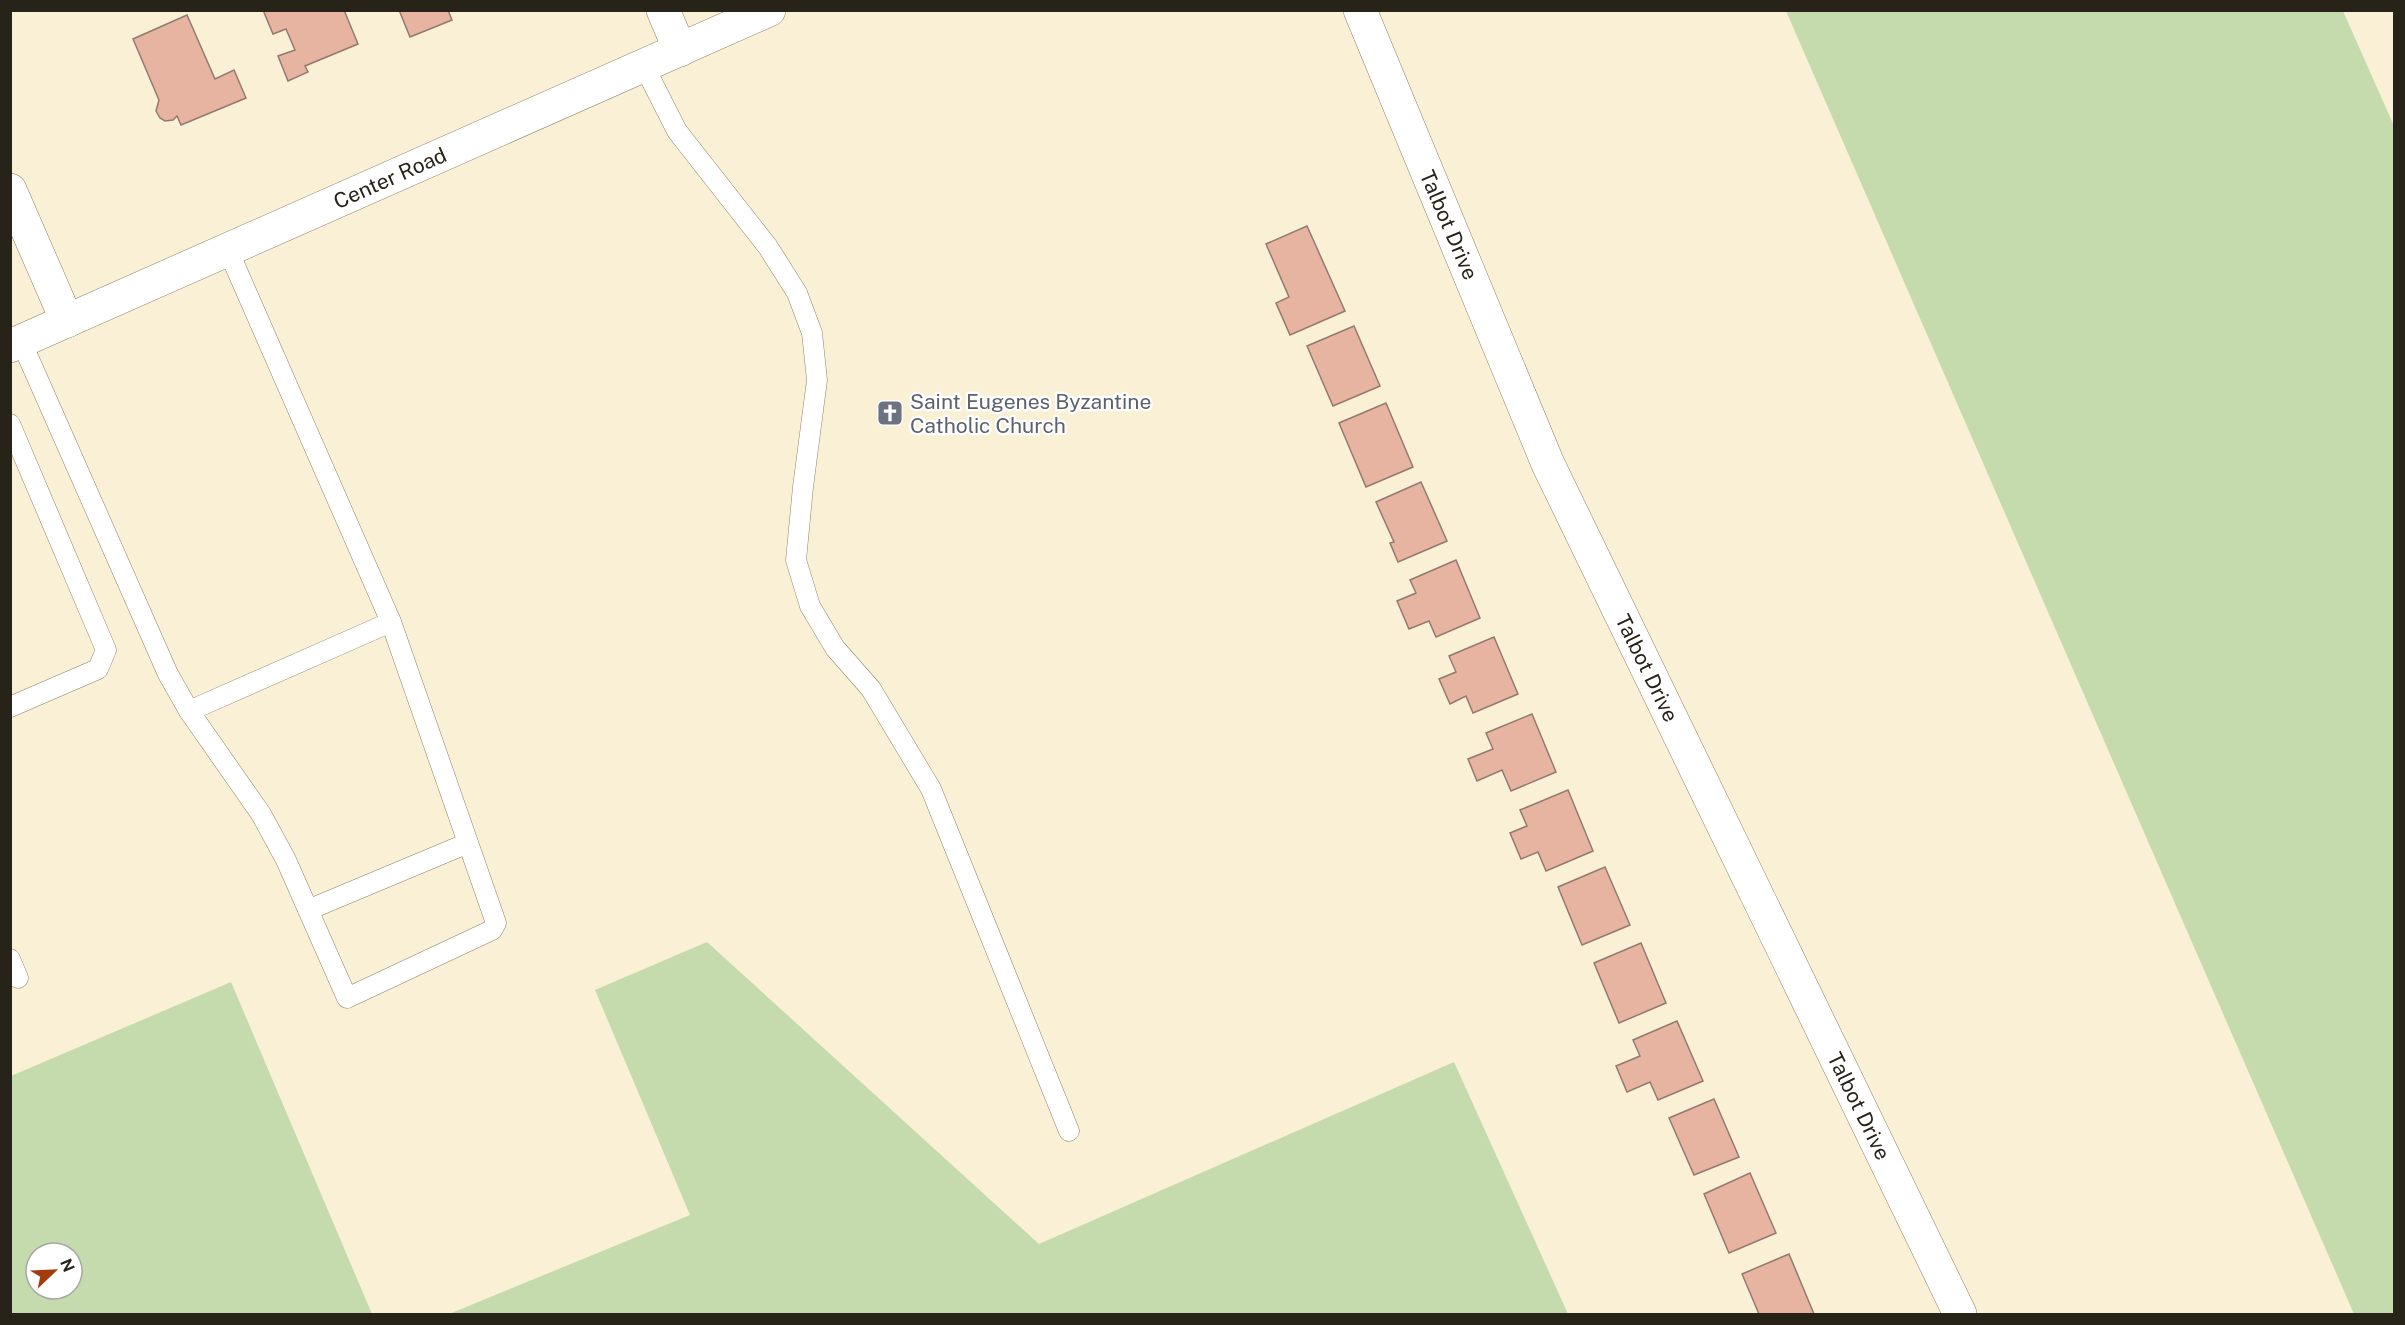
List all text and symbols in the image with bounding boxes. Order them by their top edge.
street label: Center Road [330,142,450,214]
street label: Talbot Drive [1415,166,1483,284]
place label: Saint Eugenes Byzantine Catholic Church [910,389,1151,438]
church icon: Saint Eugenes Byzantine Catholic Church [875,398,905,428]
street label: Talbot Drive [1610,610,1684,726]
street label: Talbot Drive [1822,1048,1896,1164]
north arrow [24,1241,84,1301]
text: N [56,1256,79,1275]

